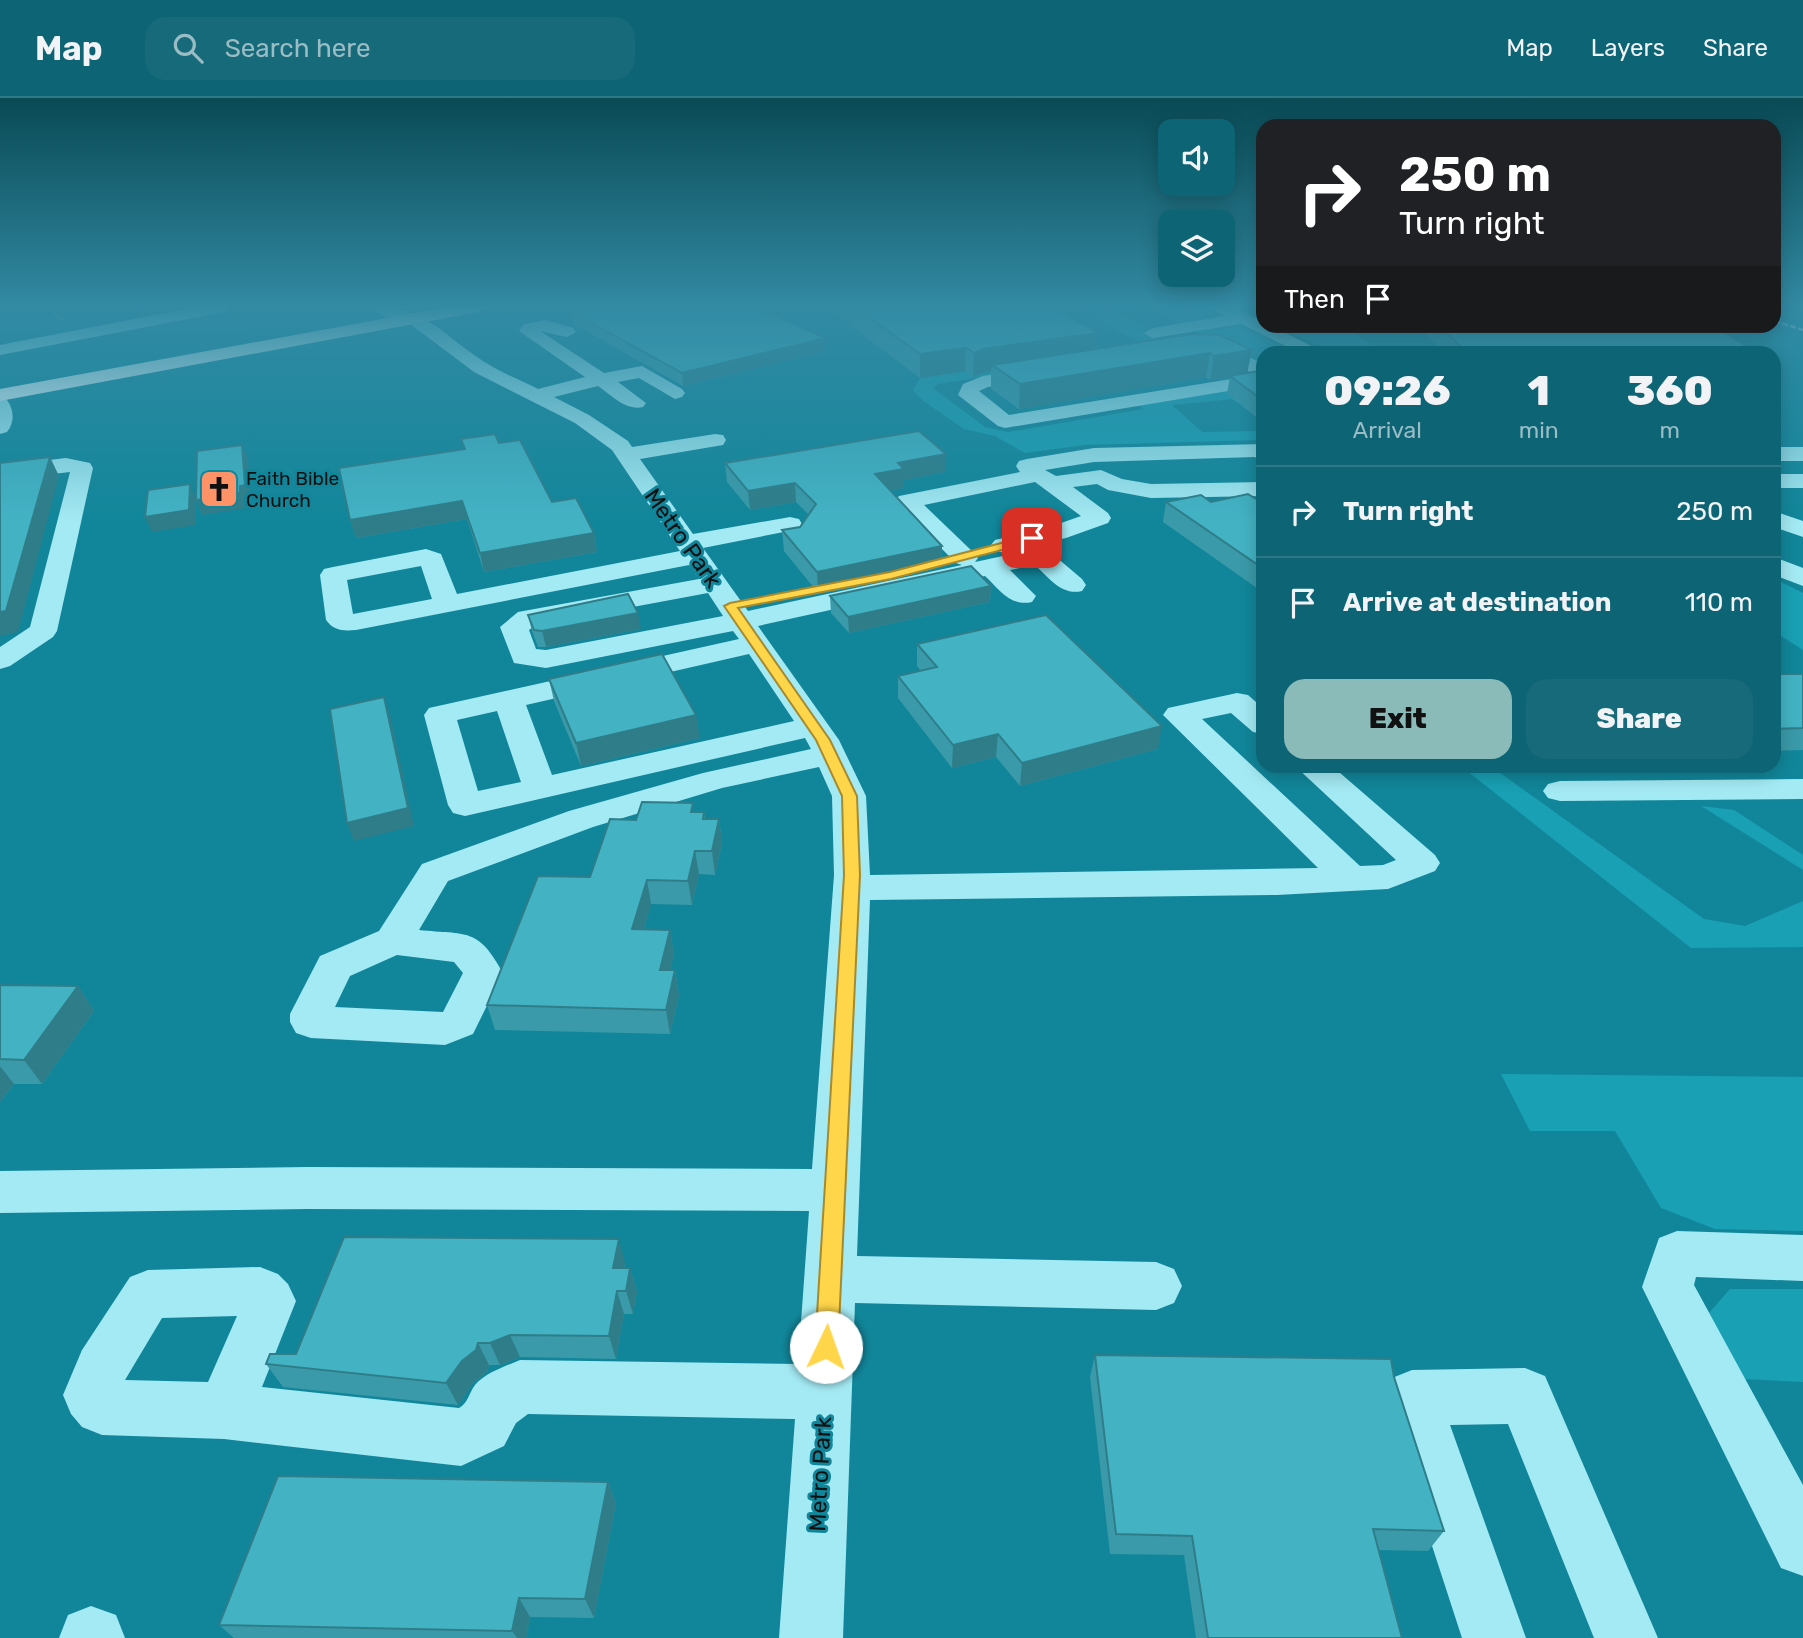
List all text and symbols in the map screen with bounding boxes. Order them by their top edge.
search box [145,17,635,80]
text: Map [35,29,103,68]
icon: search [169,29,207,67]
text: Search here [225,33,370,64]
text: Map [1506,34,1553,62]
text: Layers [1591,34,1665,62]
text: Share [1703,34,1768,62]
map controls [1158,119,1235,287]
button: sound [1158,119,1235,196]
text: 250 m [1399,145,1551,203]
icon: right [1284,147,1375,238]
text: Turn right [1399,204,1544,242]
button: layers [1158,210,1235,287]
icon: arrive [1359,280,1397,318]
text: Then [1284,284,1345,315]
text: 09:26 [1324,366,1451,416]
text: 1 [1528,366,1550,416]
text: 360 [1627,366,1713,416]
text: Arrival [1353,416,1422,444]
text: min [1519,416,1559,444]
text: m [1660,416,1680,444]
place label: Faith Bible Church [246,467,339,512]
church icon: Faith Bible Church [198,468,240,510]
street label: Metro Park [638,483,728,593]
icon: right [1284,493,1322,531]
text: Turn right [1343,496,1473,527]
text: 250 m [1676,496,1753,527]
pin [1002,508,1062,568]
icon: arrive [1013,519,1051,557]
icon: arrive [1284,584,1322,622]
text: Arrive at destination [1343,587,1611,618]
text: 110 m [1685,587,1753,618]
button: Exit [1284,679,1512,759]
button: Share [1526,679,1753,759]
position arrow [789,1310,863,1384]
street label: Metro Park [803,1416,837,1532]

